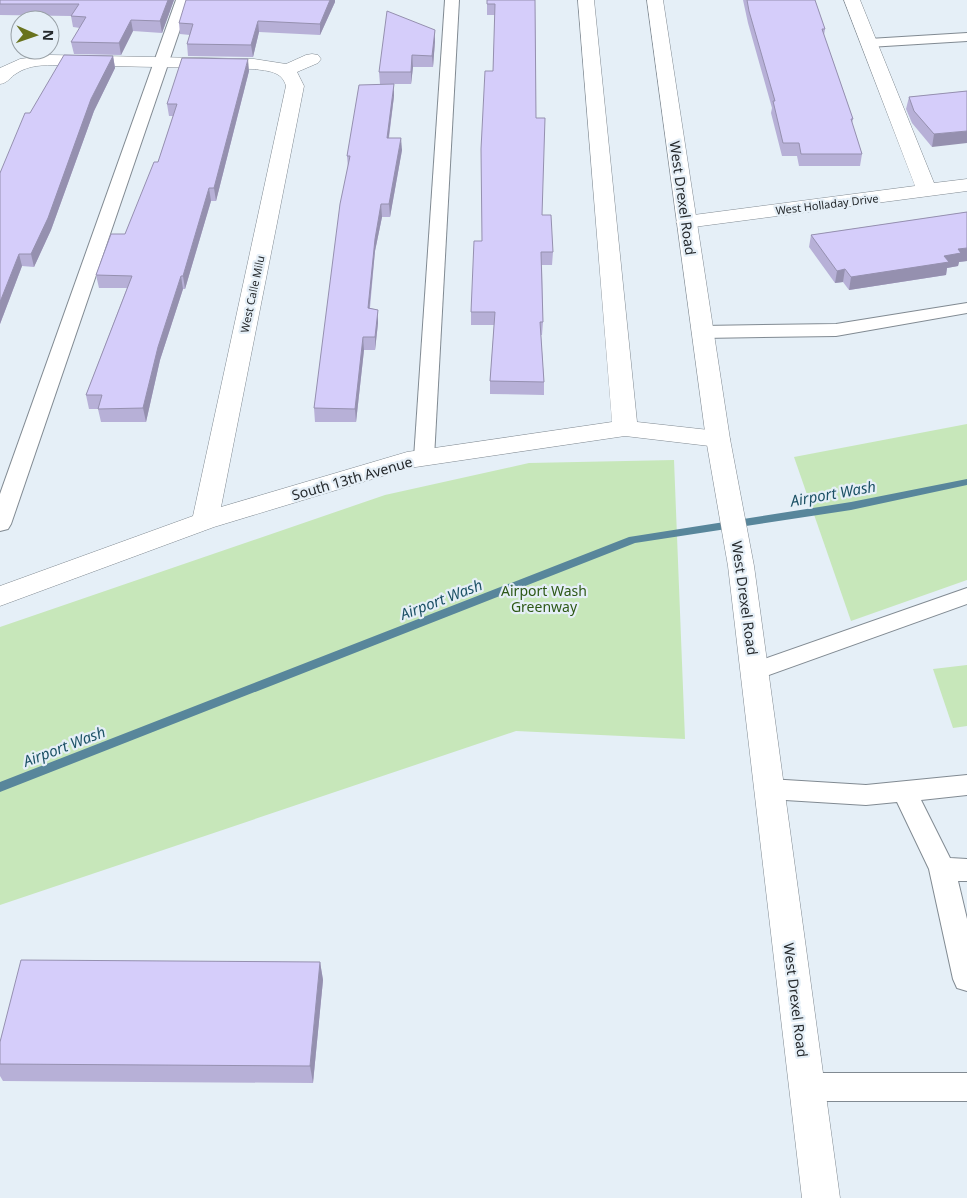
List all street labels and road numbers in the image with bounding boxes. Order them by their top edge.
street label: West Drexel Road [666,140,700,256]
street label: West Holladay Drive [775,190,879,218]
street label: West Calle Milu [236,254,268,334]
street label: South 13th Avenue [289,452,415,504]
street label: West Drexel Road [728,540,762,656]
street label: West Drexel Road [780,942,812,1058]

